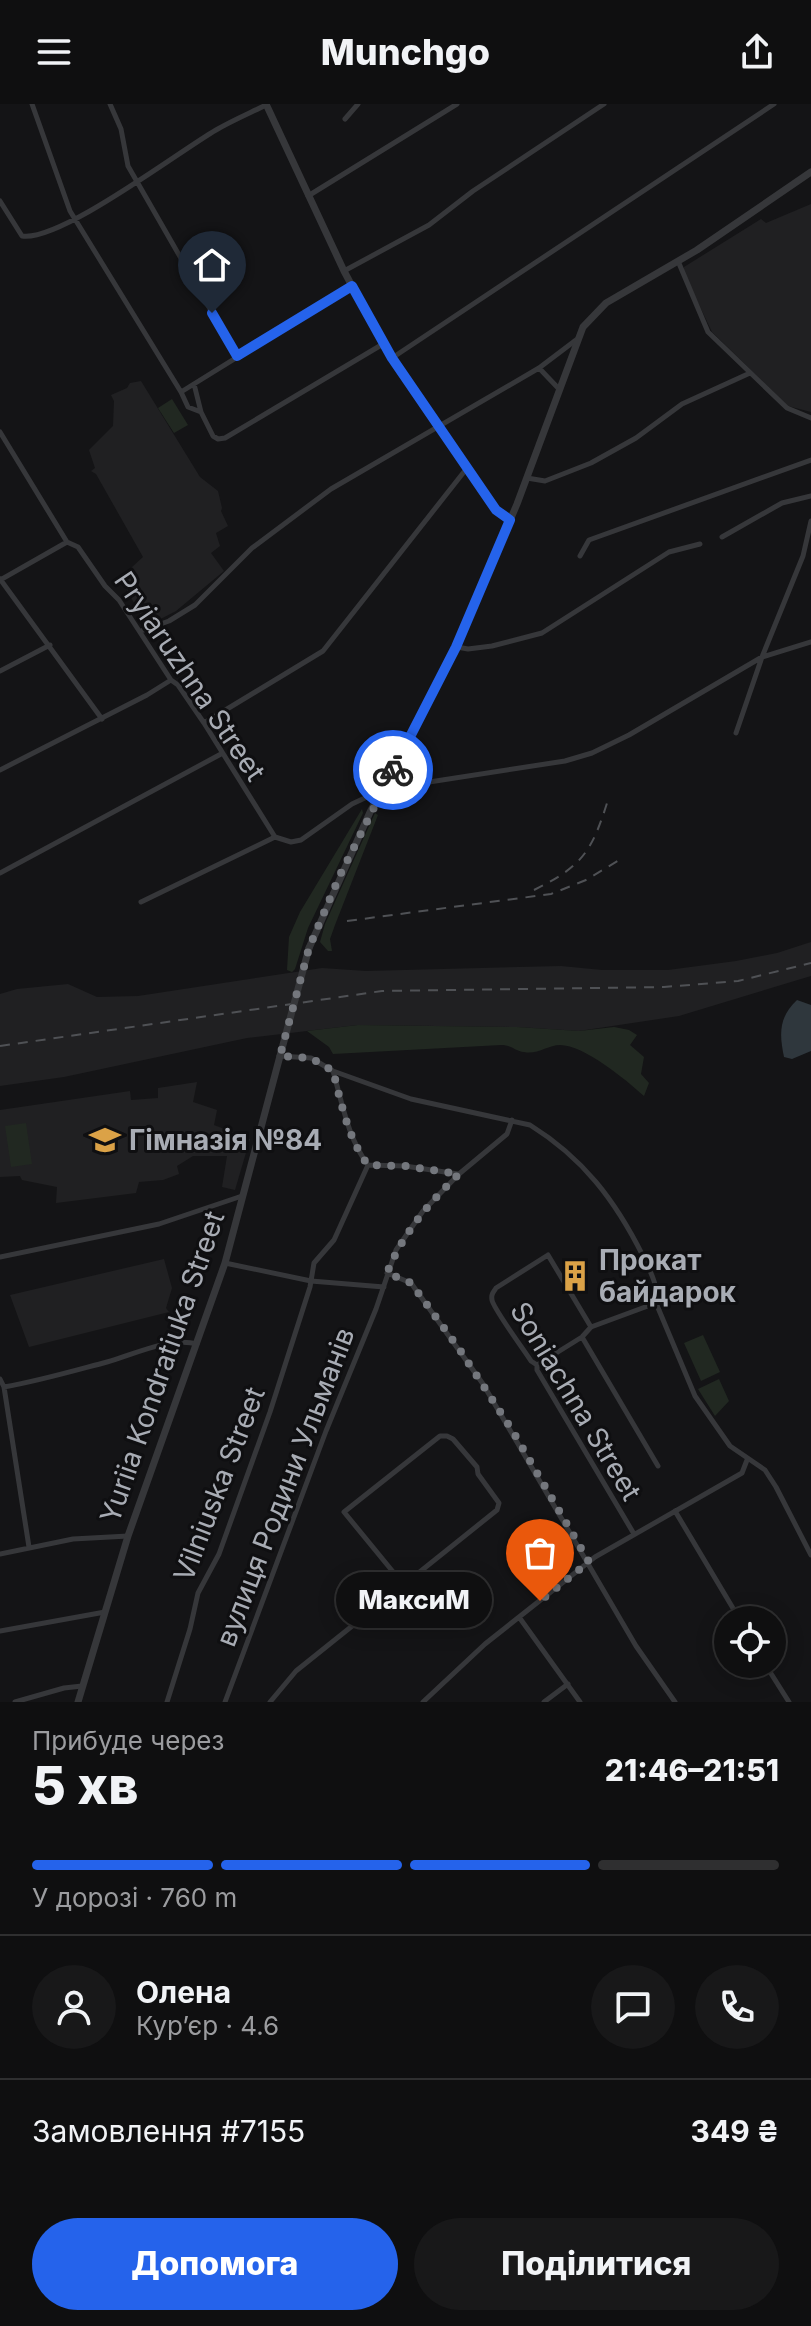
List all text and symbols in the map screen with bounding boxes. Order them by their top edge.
icon: menu [32,30,76,74]
text: Munchgo [321,30,490,74]
icon: share [735,30,779,74]
pin [178,231,246,313]
icon: home [190,243,234,287]
street label: Pryiaruzhna Street [107,565,273,787]
courier [353,730,433,810]
icon: bike [371,748,415,792]
school or university icon: Гімназія №84 [88,1123,122,1157]
place label: Гімназія №84 [129,1123,322,1157]
street label: Yuriia Kondratiuka Street [93,1207,231,1527]
place label: Прокат байдарок [599,1243,737,1309]
building icon: Прокат байдарок [558,1259,592,1293]
street label: Soniachna Street [503,1296,649,1506]
street label: вулиця Родини Ульманів [208,1323,362,1651]
street label: Vilniuska Street [166,1382,272,1586]
pin [506,1519,574,1601]
icon: bag [518,1531,562,1575]
callout: МаксиМ [336,1573,492,1629]
text: МаксиМ [358,1584,470,1615]
map controls [714,1606,786,1678]
button: locate [714,1606,786,1678]
text: Прибуде через [32,1725,224,1756]
text: 21:46–21:51 [605,1752,779,1788]
text: 5 хв [32,1754,138,1817]
text: У дорозі · 760 m [32,1882,237,1913]
button: person [32,1965,116,2049]
button: chat [591,1965,675,2049]
button: phone [695,1965,779,2049]
text: Олена [136,1974,231,2010]
text: Кур’єр · 4.6 [136,2010,279,2041]
text: Замовлення #7155 [32,2113,305,2149]
text: 349 ₴ [691,2113,779,2149]
button: Допомога [32,2218,398,2310]
button: Поділитися [414,2218,779,2310]

